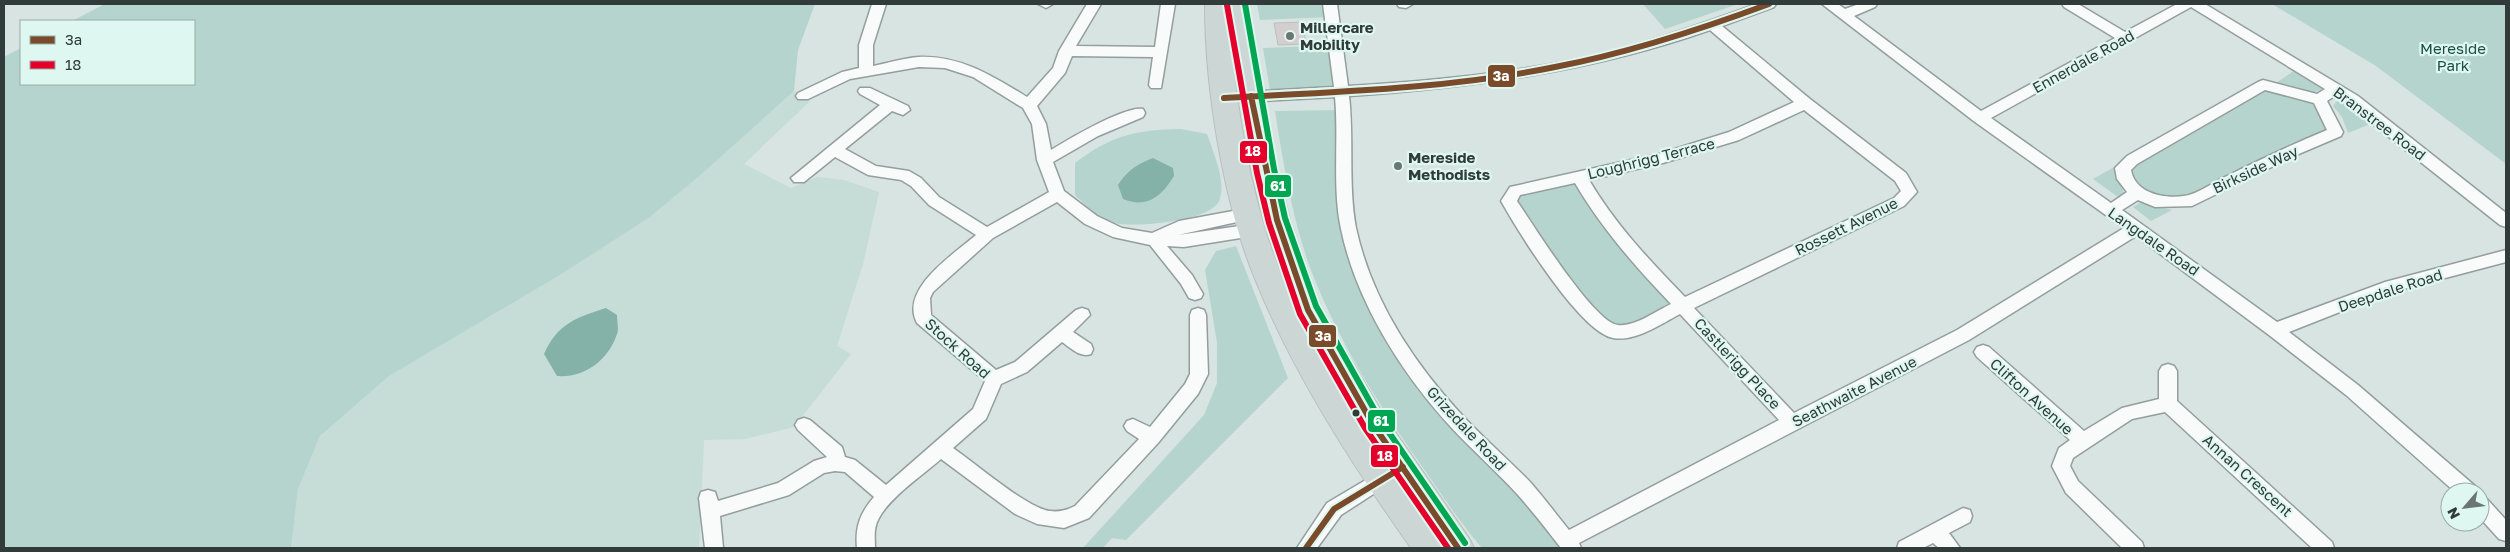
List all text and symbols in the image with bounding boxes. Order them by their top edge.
place label: Millercare Mobility [1300,18,1374,53]
legend [20,20,195,85]
street label: Ennerdale Road [2029,26,2137,96]
text: 3a [65,30,82,48]
marker: Millercare Mobility [1284,30,1296,42]
park label: Mereside Park [2420,39,2486,74]
text: 18 [65,55,81,73]
line badge: 3a [1487,64,1516,88]
text: 3a [1493,67,1509,84]
street label: Branstree Road [2330,82,2430,164]
street label: Loughrigg Terrace [1585,133,1717,183]
line badge: 18 [1239,140,1268,164]
street label: Birkside Way [2209,141,2301,197]
text: 18 [1245,142,1261,159]
place label: Mereside Methodists [1408,148,1490,183]
marker: Mereside Methodists [1392,160,1404,172]
line badge: 61 [1264,174,1292,198]
text: 61 [1270,177,1286,194]
street label: Rossett Avenue [1792,193,1901,259]
street label: Langdale Road [2105,203,2203,279]
street label: Deepdale Road [2336,265,2444,315]
street label: Stock Road [922,314,994,382]
street label: Castlerigg Place [1691,314,1785,413]
line badge: 3a [1308,324,1337,348]
text: 3a [1315,327,1331,344]
street label: Seathwaite Avenue [1789,352,1920,430]
street label: Clifton Avenue [1987,354,2077,438]
street label: Grizedale Road [1423,382,1511,474]
unlabelled marker [1351,408,1361,418]
line badge: 61 [1367,409,1396,433]
text: 61 [1373,412,1389,429]
street label: Annan Crescent [2199,430,2297,520]
line badge: 18 [1370,444,1399,468]
text: 18 [1377,447,1393,464]
north arrow [2440,482,2490,532]
text: N [2443,505,2463,522]

